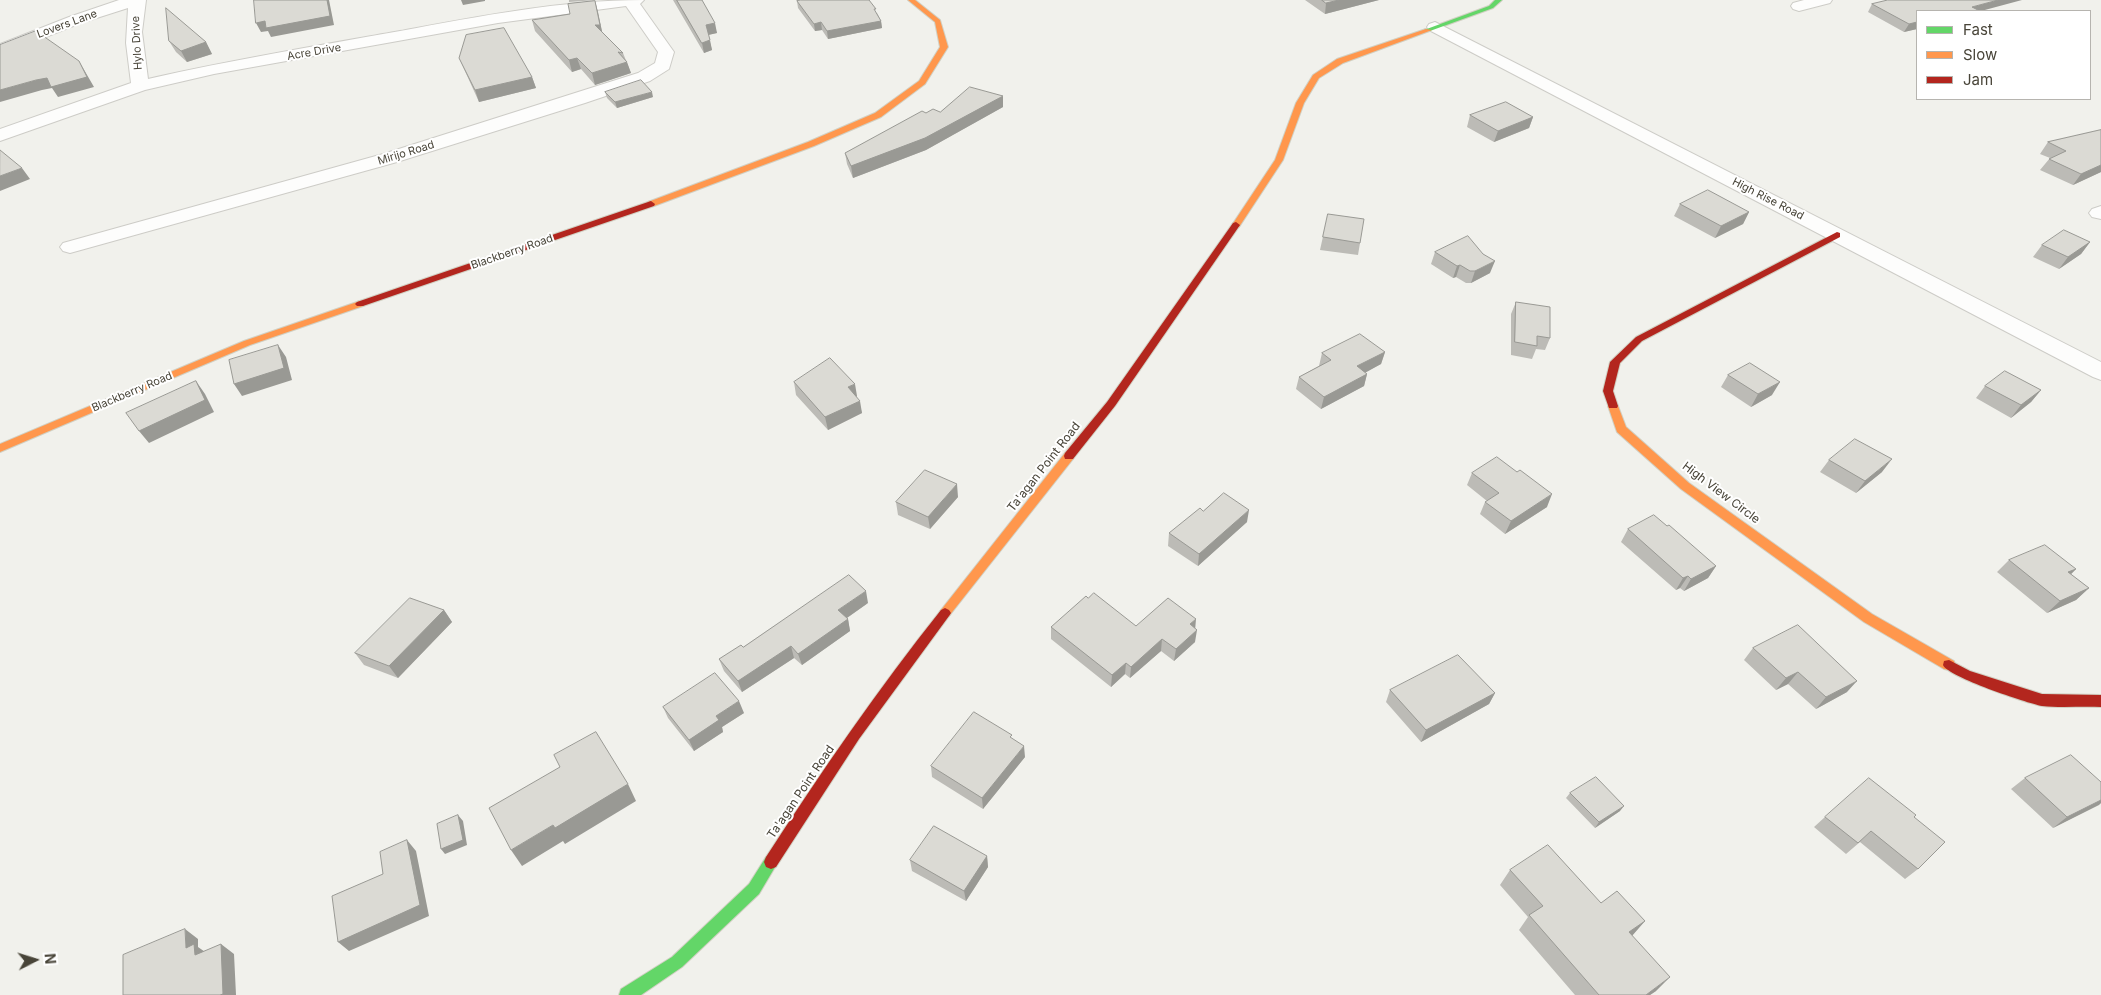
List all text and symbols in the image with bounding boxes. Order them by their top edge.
street label: Lovers Lane [35,7,99,41]
legend [1916,10,2091,100]
street label: Hylo Drive [129,16,145,70]
text: Fast [1963,20,1993,39]
street label: Acre Drive [286,41,342,63]
text: Slow [1963,45,1997,64]
text: Jam [1963,70,1993,89]
street label: Mirijo Road [376,138,436,168]
street label: High Rise Road [1730,175,1806,223]
street label: Blackberry Road [469,232,555,272]
street label: Blackberry Road [90,369,174,415]
street label: Ta'agan Point Road [1005,419,1083,515]
street label: High View Circle [1679,459,1763,527]
street label: Ta'agan Point Road [764,743,838,841]
north arrow [10,935,60,985]
text: N [42,953,59,965]

